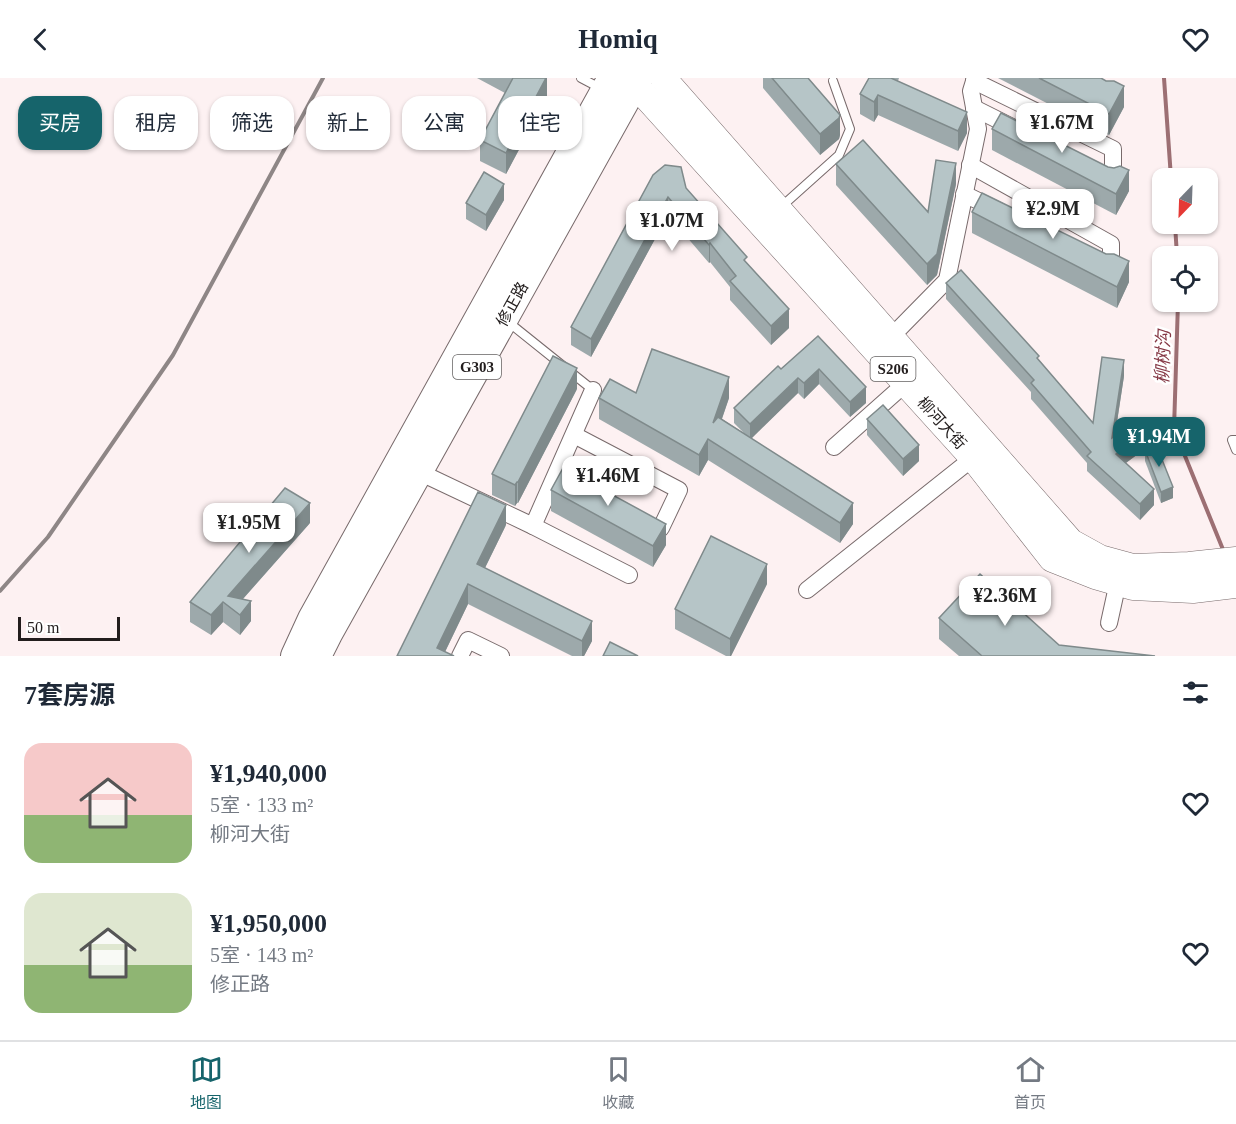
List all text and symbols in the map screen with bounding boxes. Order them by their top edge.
icon: back [24,23,57,56]
icon: heart [1179,23,1212,56]
text: Homiq [578,24,658,54]
chip: 买房 [18,96,102,150]
chip: 租房 [114,96,198,150]
chip: 筛选 [210,96,294,150]
chip: 新上 [306,96,390,150]
chip: 公寓 [402,96,486,150]
chip: 住宅 [498,96,582,150]
pin: ¥1.67M [1013,103,1111,154]
text: ¥1.67M [1030,111,1094,133]
north arrow [1152,168,1218,234]
map controls [1152,168,1218,312]
pin: ¥2.9M [1011,189,1095,240]
text: ¥2.9M [1026,197,1080,219]
pin: ¥1.07M [623,201,721,252]
text: ¥1.07M [640,209,704,231]
button: locate [1152,246,1218,312]
street label: 修正路 [493,279,531,329]
water label: 柳树沟 [1152,328,1174,384]
road number: G303 [453,355,501,379]
road number: S206 [870,357,916,381]
street label: 柳河大街 [914,394,970,452]
pin: ¥1.94M [1110,417,1208,468]
text: ¥1.94M [1127,425,1191,447]
pin: ¥1.46M [559,456,657,507]
text: ¥1.46M [576,464,640,486]
pin: ¥1.95M [200,503,298,554]
text: ¥1.95M [217,511,281,533]
pin: ¥2.36M [956,576,1054,627]
text: ¥2.36M [973,584,1037,606]
scale bar [18,614,120,642]
text: 50 m [27,619,59,636]
icon: filters [1179,676,1212,709]
text: 7套房源 [24,681,115,710]
text: ¥1,940,000 [210,759,327,788]
icon: home [72,767,144,839]
icon: heart [1179,787,1212,820]
text: 5室 · 133 m² [210,794,313,816]
text: 柳河大街 [210,823,290,845]
text: ¥1,950,000 [210,909,327,938]
icon: home [72,917,144,989]
icon: heart [1179,937,1212,970]
text: 5室 · 143 m² [210,944,313,966]
text: 修正路 [210,973,270,995]
tab: 地图 [190,1053,223,1113]
tab: 收藏 [602,1053,635,1113]
tab: 首页 [1014,1053,1047,1113]

